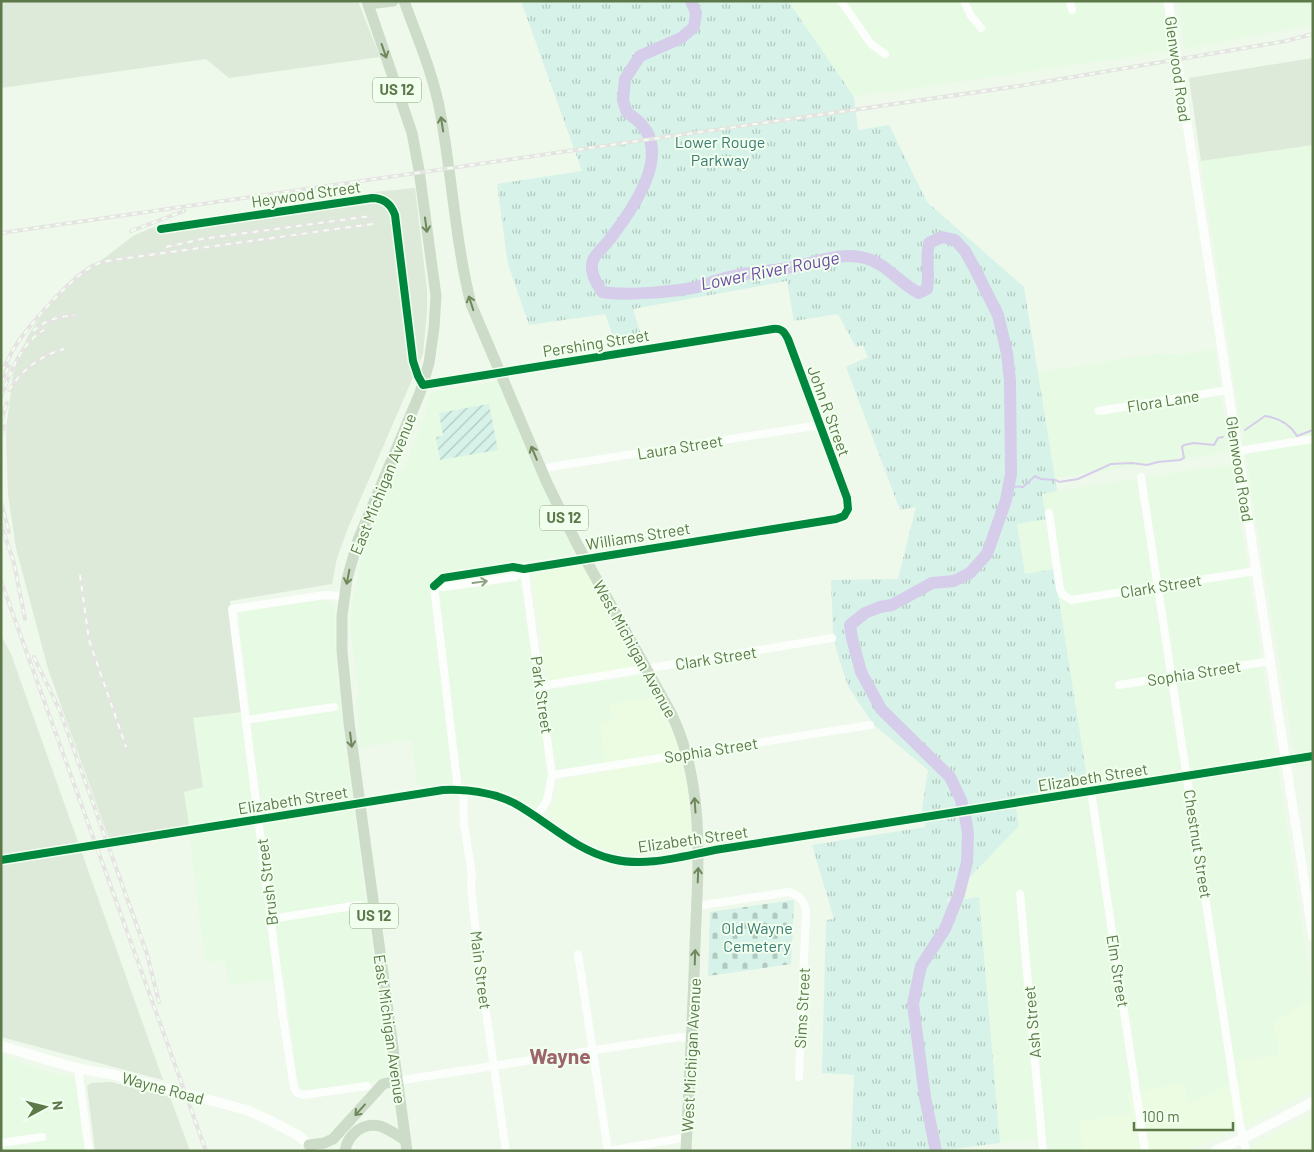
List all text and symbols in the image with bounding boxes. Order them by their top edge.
street label: Glenwood Road [1162,15,1195,123]
one-way arrow [380,42,389,58]
road number: US 12 [373,78,421,102]
one-way arrow [437,116,447,132]
park label: Lower Rouge Parkway [675,132,765,169]
street label: Heywood Street [250,176,362,211]
one-way arrow [422,216,432,232]
water label: Lower River Rouge [699,246,841,294]
one-way arrow [466,296,475,311]
street label: Pershing Street [541,325,651,360]
street label: John R Street [804,363,855,459]
street label: Flora Lane [1125,385,1200,416]
street label: East Michigan Avenue [346,410,420,557]
street label: Glenwood Road [1223,415,1258,523]
street label: Laura Street [636,430,724,463]
one-way arrow [528,446,538,461]
road number: US 12 [540,506,588,530]
street label: Williams Street [584,518,692,553]
one-way arrow [342,569,352,585]
street label: Clark Street [1119,570,1203,601]
one-way arrow [472,576,488,586]
street label: West Michigan Avenue [590,577,681,721]
street label: Clark Street [674,642,758,673]
street label: Park Street [528,655,557,735]
street label: Sophia Street [1146,656,1242,689]
one-way arrow [346,731,356,747]
street label: Sophia Street [663,733,759,766]
street label: Elizabeth Street [1037,758,1149,795]
street label: Elizabeth Street [237,781,349,818]
street label: Chestnut Street [1181,788,1216,900]
one-way arrow [690,797,700,813]
street label: Elizabeth Street [637,821,749,856]
street label: Brush Street [252,837,281,927]
one-way arrow [693,867,703,883]
road number: US 12 [350,904,398,928]
park label: Old Wayne Cemetery [721,918,793,955]
street label: Main Street [467,929,496,1010]
street label: Elm Street [1103,933,1134,1009]
one-way arrow [690,949,700,966]
street label: East Michigan Avenue [371,953,410,1105]
street label: Sims Street [790,967,813,1049]
street label: West Michigan Avenue [677,977,704,1133]
street label: Ash Street [1019,985,1044,1059]
district label: Wayne [529,1043,591,1068]
street label: Wayne Road [120,1067,206,1108]
north arrow [20,1082,70,1132]
text: N [49,1100,67,1111]
scale bar [1134,1100,1233,1132]
one-way arrow [354,1104,366,1117]
text: 100 m [1142,1107,1180,1125]

